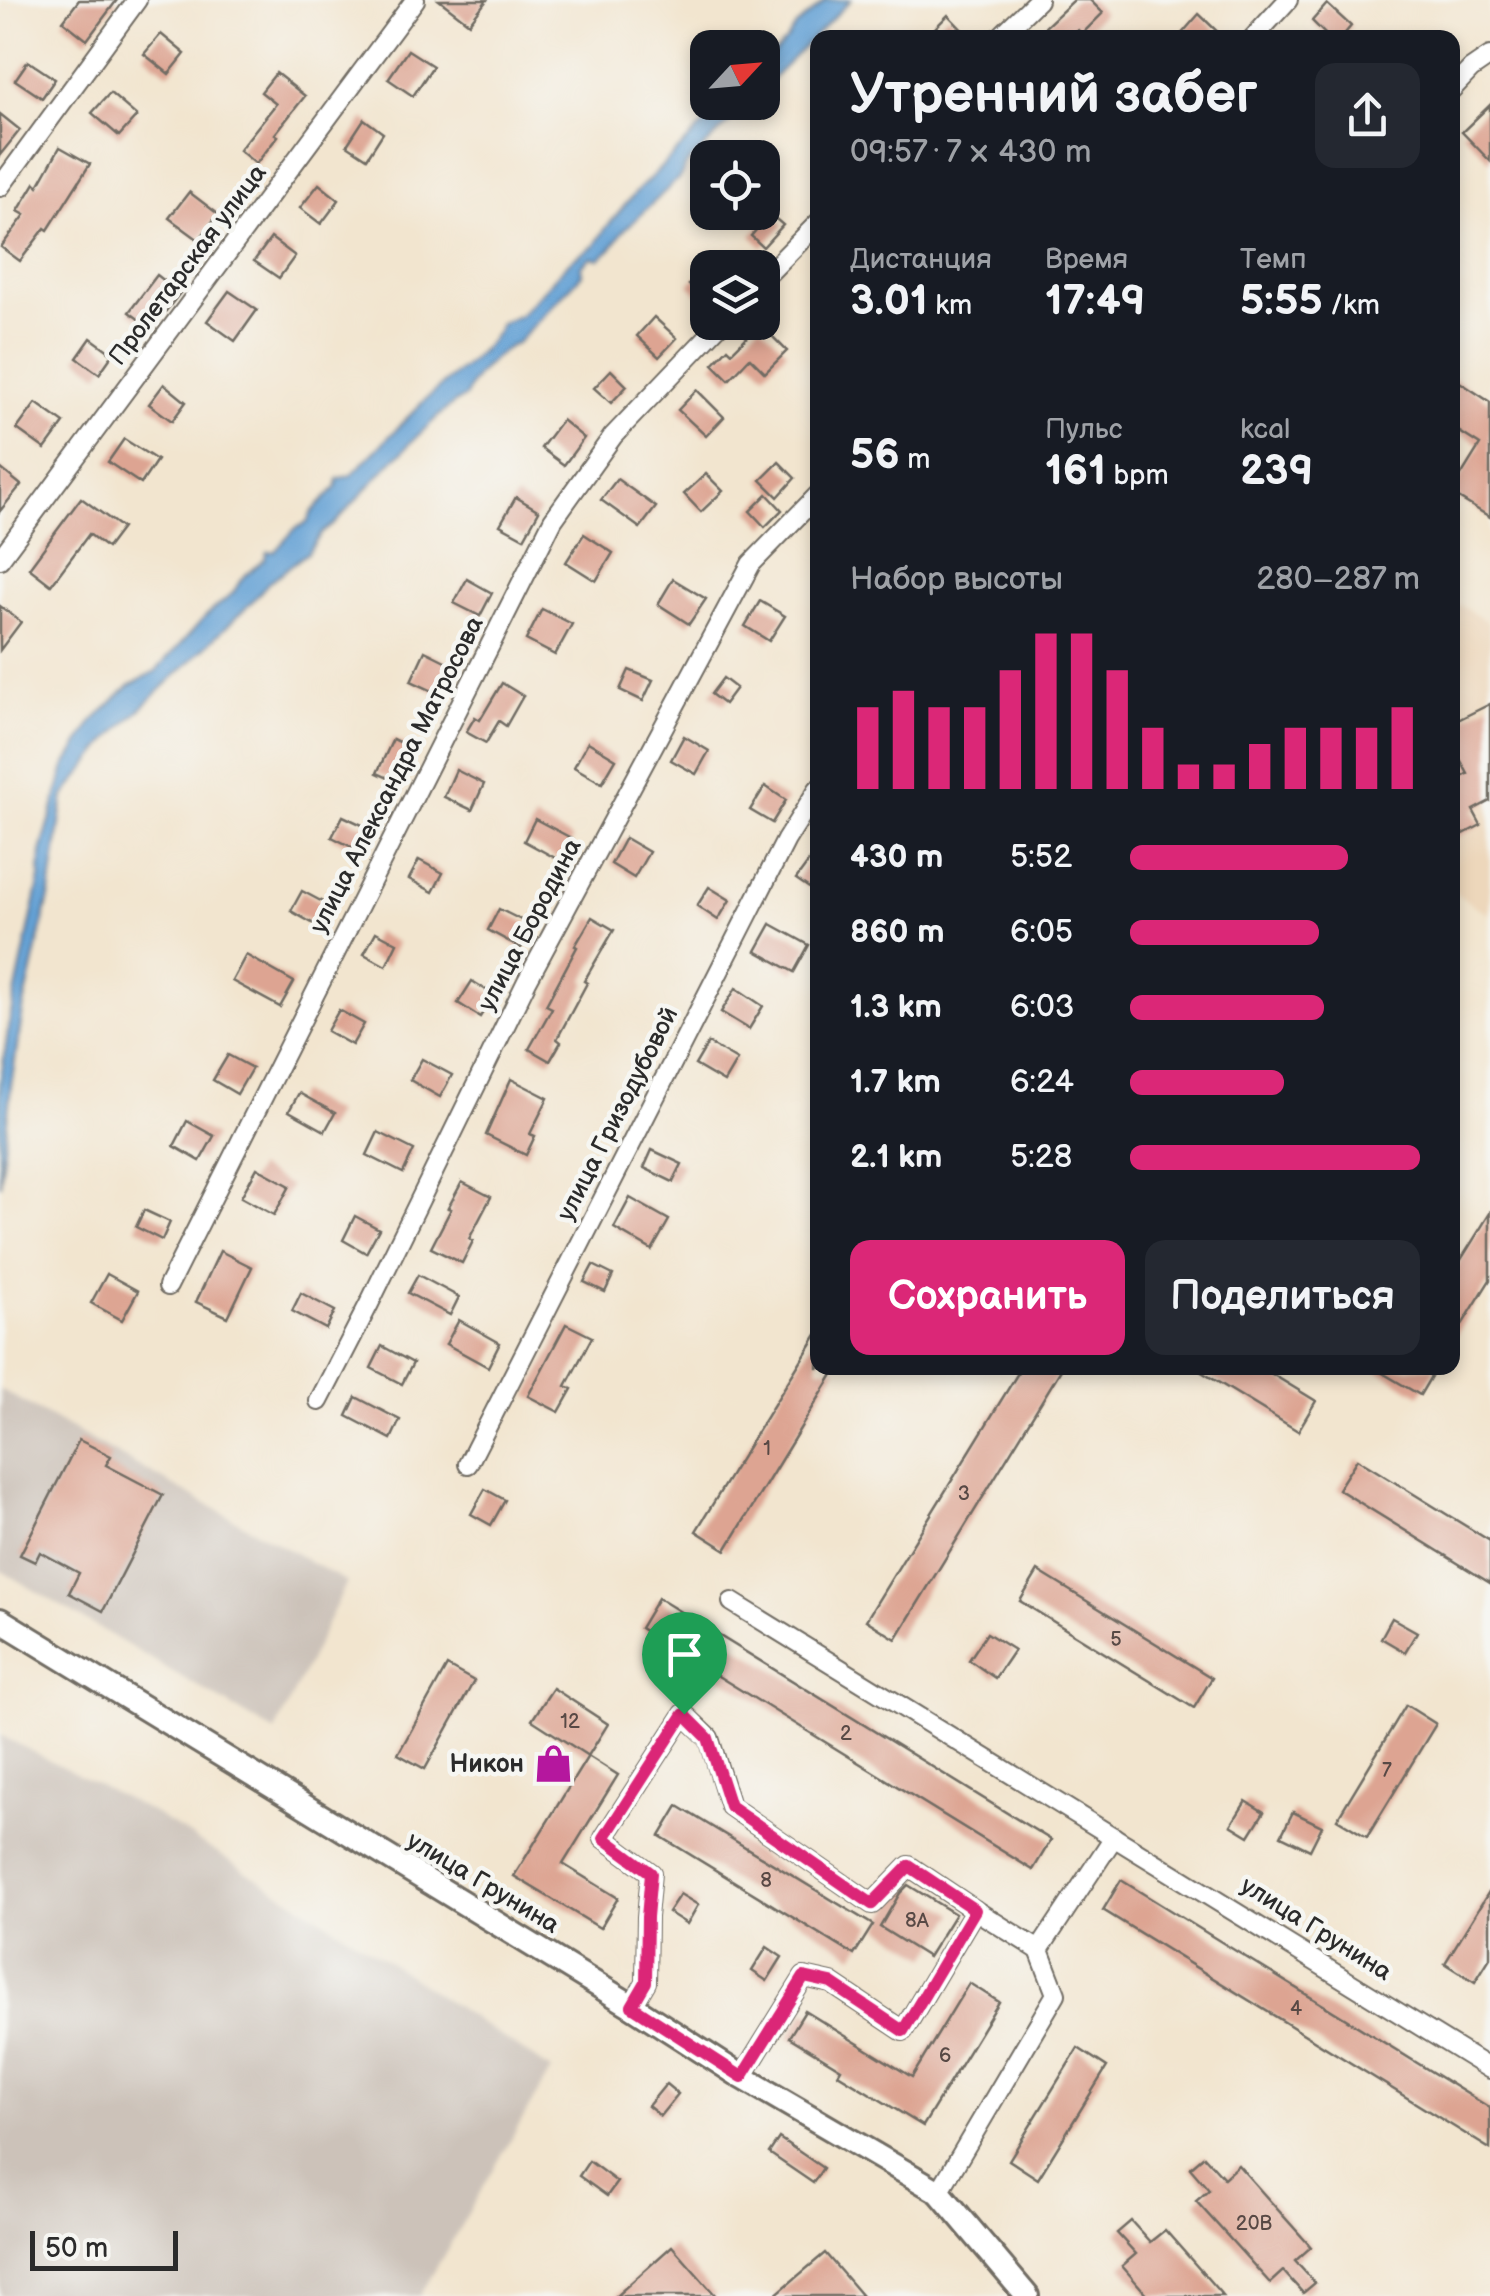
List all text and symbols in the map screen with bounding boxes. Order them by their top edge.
north arrow [690,30,780,120]
map controls [690,30,780,340]
text: Утренний забег [850,62,1258,129]
button: share [1315,63,1420,168]
text: 09:57 · 7 × 430 m [850,133,1091,172]
button: locate [690,140,780,230]
street label: Пролетарская улица [102,158,274,372]
text: Дистанция [850,243,992,276]
text: Время [1045,243,1128,276]
text: Темп [1240,243,1307,276]
button: layers [690,250,780,340]
text: 3.01 [850,276,928,327]
text: 17:49 [1045,276,1145,327]
text: 5:55 [1240,276,1323,327]
text: km [928,289,972,322]
text: /km [1323,289,1380,322]
text: Пульс [1045,413,1122,446]
text: kcal [1240,413,1290,446]
text: 56 [850,430,900,481]
text: m [900,443,930,476]
text: 161 [1045,446,1106,497]
text: 239 [1240,446,1313,497]
text: bpm [1106,459,1169,492]
text: Набор высоты [850,560,1063,599]
text: 280–287 m [1256,560,1420,599]
street label: улица Александра Матросова [303,611,491,939]
street label: улица Бородина [472,833,589,1017]
text: 430 m [850,838,943,877]
text: 5:52 [1010,838,1072,877]
text: 860 m [850,913,945,952]
text: 6:05 [1010,913,1073,952]
text: 1.3 km [850,988,942,1027]
text: 6:03 [1010,988,1075,1027]
street label: улица Гризодубовой [551,1002,685,1226]
text: 1.7 km [850,1063,941,1102]
text: 6:24 [1010,1063,1074,1102]
text: 2.1 km [850,1138,942,1177]
text: 5:28 [1010,1138,1072,1177]
button: Сохранить [850,1240,1125,1355]
button: Поделиться [1145,1240,1420,1355]
house number: 1 [763,1437,771,1461]
house number: 3 [958,1482,970,1506]
pin [642,1612,727,1715]
icon: arrive [657,1627,712,1682]
house number: 5 [1110,1628,1122,1652]
house number: 12 [560,1710,580,1734]
house number: 2 [840,1722,852,1746]
shop icon: Никон [533,1743,575,1785]
place label: Никон [450,1749,524,1780]
house number: 7 [1382,1759,1392,1783]
street label: улица Грунина [401,1825,565,1941]
house number: 8 [760,1869,772,1893]
street label: улица Грунина [1235,1870,1397,1988]
house number: 8А [905,1909,930,1933]
house number: 4 [1290,1997,1302,2021]
house number: 6 [939,2044,951,2068]
house number: 20В [1236,2212,1272,2236]
scale bar [30,2226,178,2270]
text: 50 m [45,2232,108,2265]

